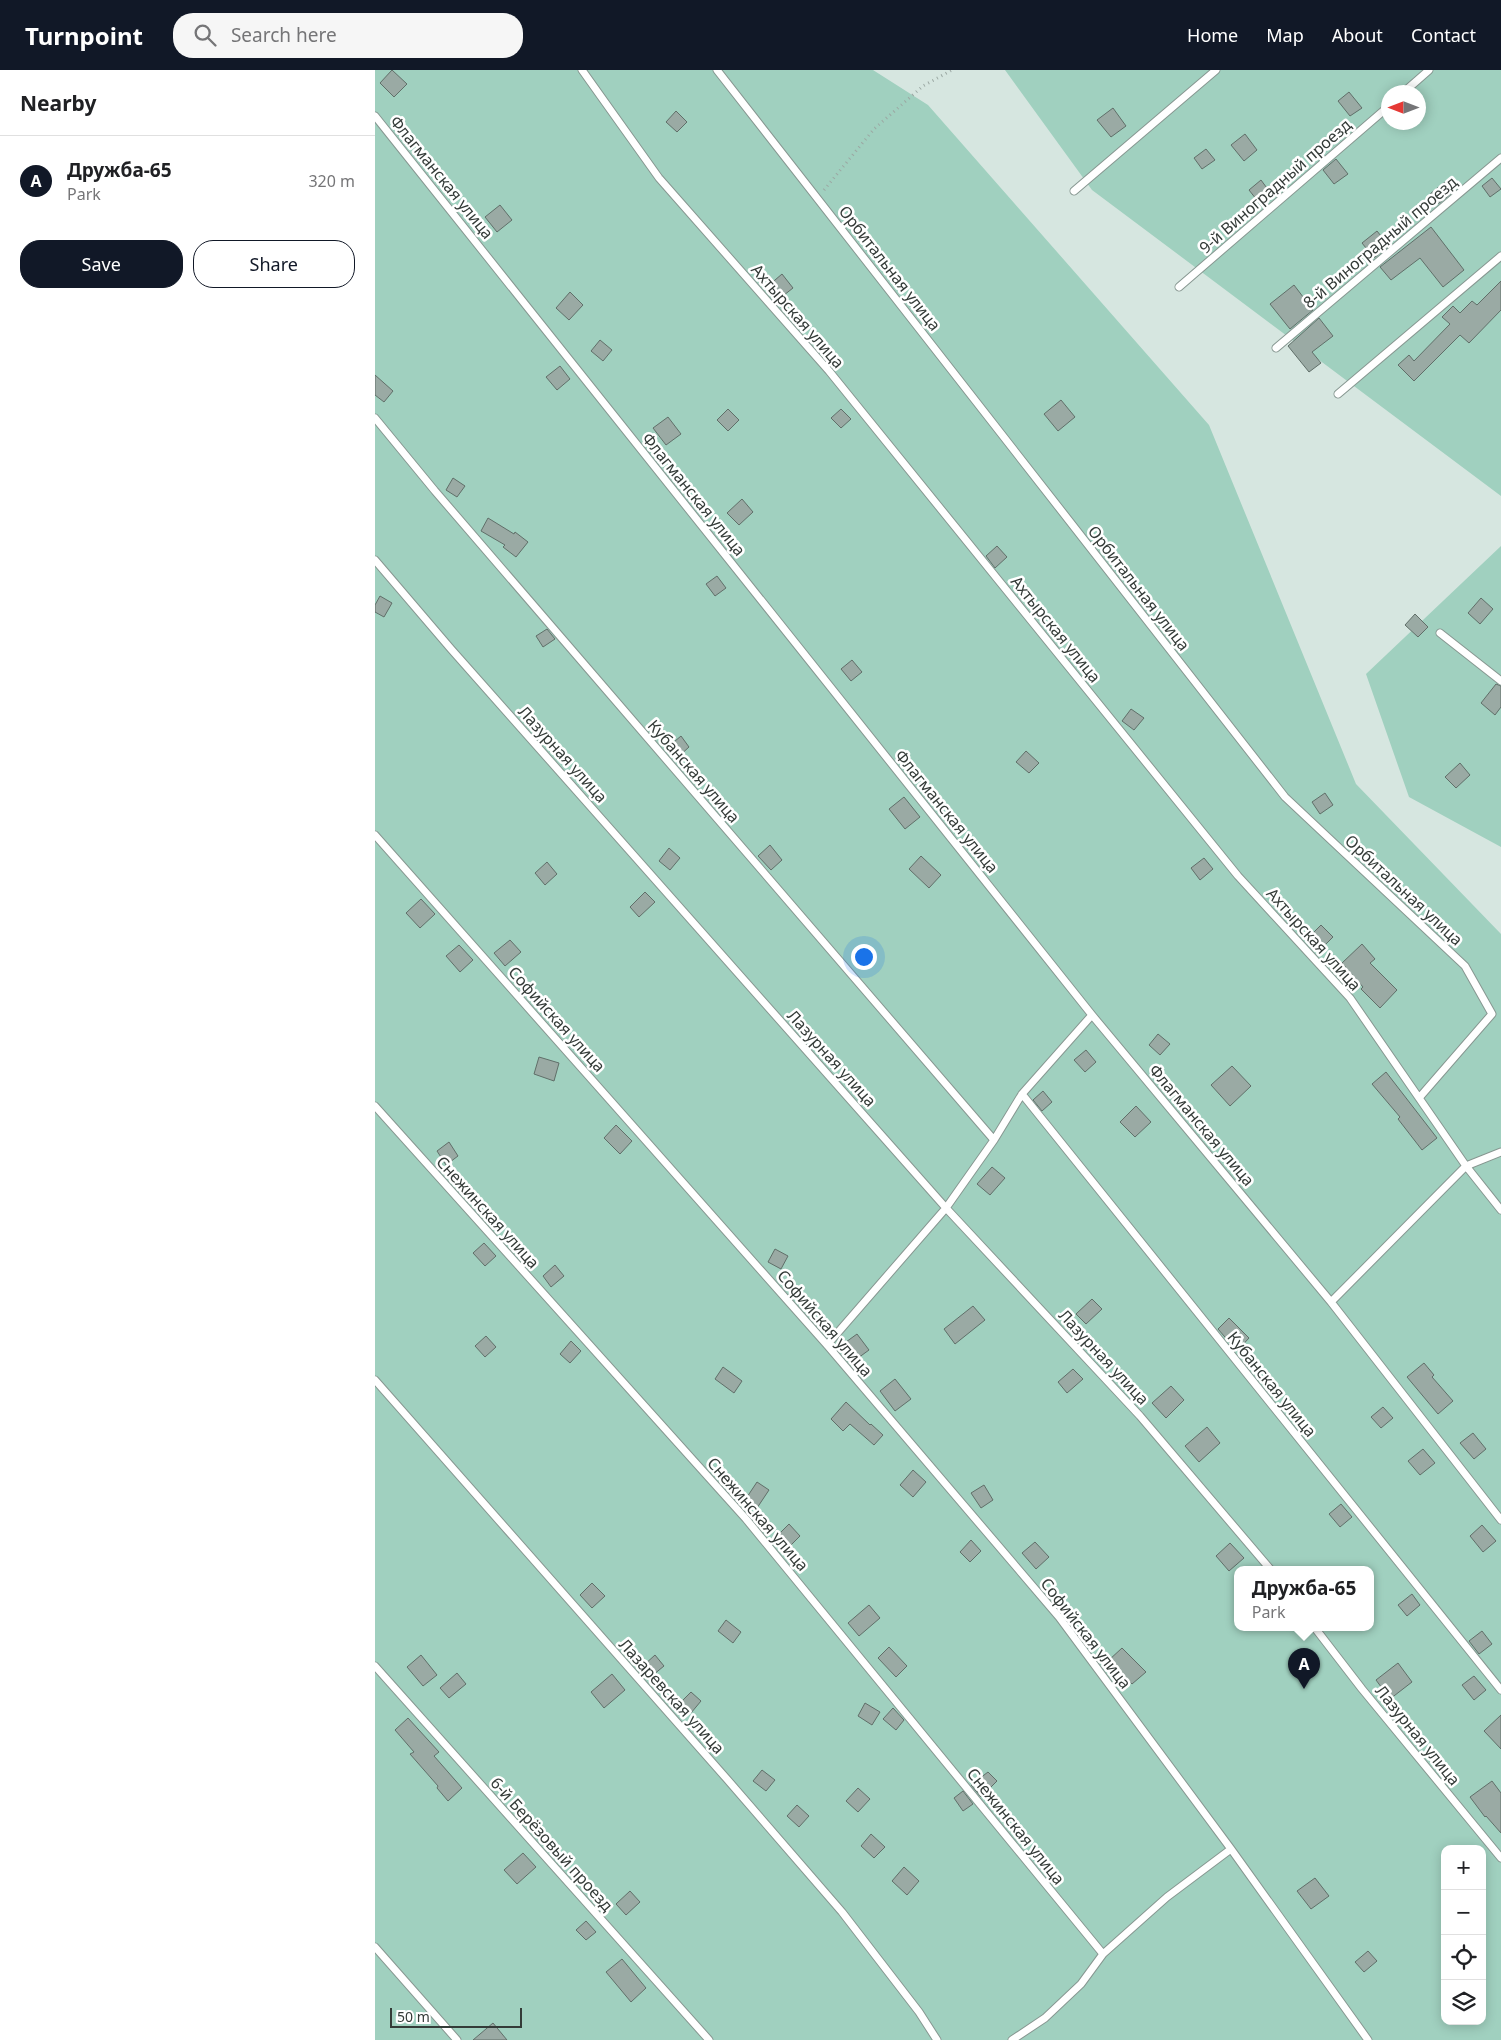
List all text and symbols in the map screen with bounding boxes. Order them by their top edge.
search box [173,13,523,58]
text: Turnpoint [25,19,143,52]
icon: search [191,21,219,49]
text: Search here [231,22,337,48]
text: Home [1187,23,1238,47]
text: Map [1266,23,1304,47]
text: About [1332,23,1383,47]
text: Contact [1411,23,1476,47]
north arrow [1381,85,1426,130]
text: Nearby [20,89,96,117]
street label: Флагманская улица [385,111,499,243]
street label: 9-й Виноградный проезд [1194,114,1356,258]
text: Дружба-65 [67,157,172,183]
text: A [30,170,42,192]
text: 320 m [308,170,355,192]
street label: 8-й Виноградный проезд [1298,171,1462,313]
text: Park [67,183,101,205]
street label: Орбитальная улица [834,201,946,335]
button: Save [20,240,183,288]
button: Share [193,240,355,288]
street label: Ахтырская улица [747,259,849,373]
street label: Флагманская улица [637,428,751,560]
street label: Орбитальная улица [1083,521,1195,655]
street label: Ахтырская улица [1006,571,1106,687]
street label: Лазурная улица [514,701,612,807]
street label: Кубанская улица [643,715,745,827]
street label: Флагманская улица [890,745,1004,877]
street label: Орбитальная улица [1340,830,1468,950]
street label: Ахтырская улица [1262,883,1366,995]
your location [851,944,877,970]
street label: Софийская улица [504,961,610,1077]
street label: Лазурная улица [783,1005,881,1111]
street label: Флагманская улица [1144,1059,1260,1191]
street label: Снежинская улица [432,1151,544,1273]
street label: Софийская улица [772,1265,878,1381]
street label: Лазурная улица [1054,1304,1154,1410]
street label: Кубанская улица [1223,1327,1321,1441]
street label: Снежинская улица [702,1452,814,1576]
popup [1234,1566,1374,1631]
street label: Софийская улица [1036,1573,1136,1693]
text: Дружба-65 [1252,1575,1356,1601]
text: Park [1252,1601,1286,1623]
street label: Лазаревская улица [614,1634,730,1758]
pin: A [1288,1648,1320,1689]
street label: Лазурная улица [1371,1680,1465,1790]
street label: Снежинская улица [962,1763,1070,1889]
street label: 6-й Берёзовый проезд [486,1772,618,1916]
map controls [1441,1845,1486,2025]
button: + [1441,1845,1486,1890]
button: − [1441,1890,1486,1935]
button: locate [1441,1935,1486,1980]
button: layers [1441,1980,1486,2025]
scale bar [390,2005,523,2028]
text: 50 m [397,2007,430,2026]

